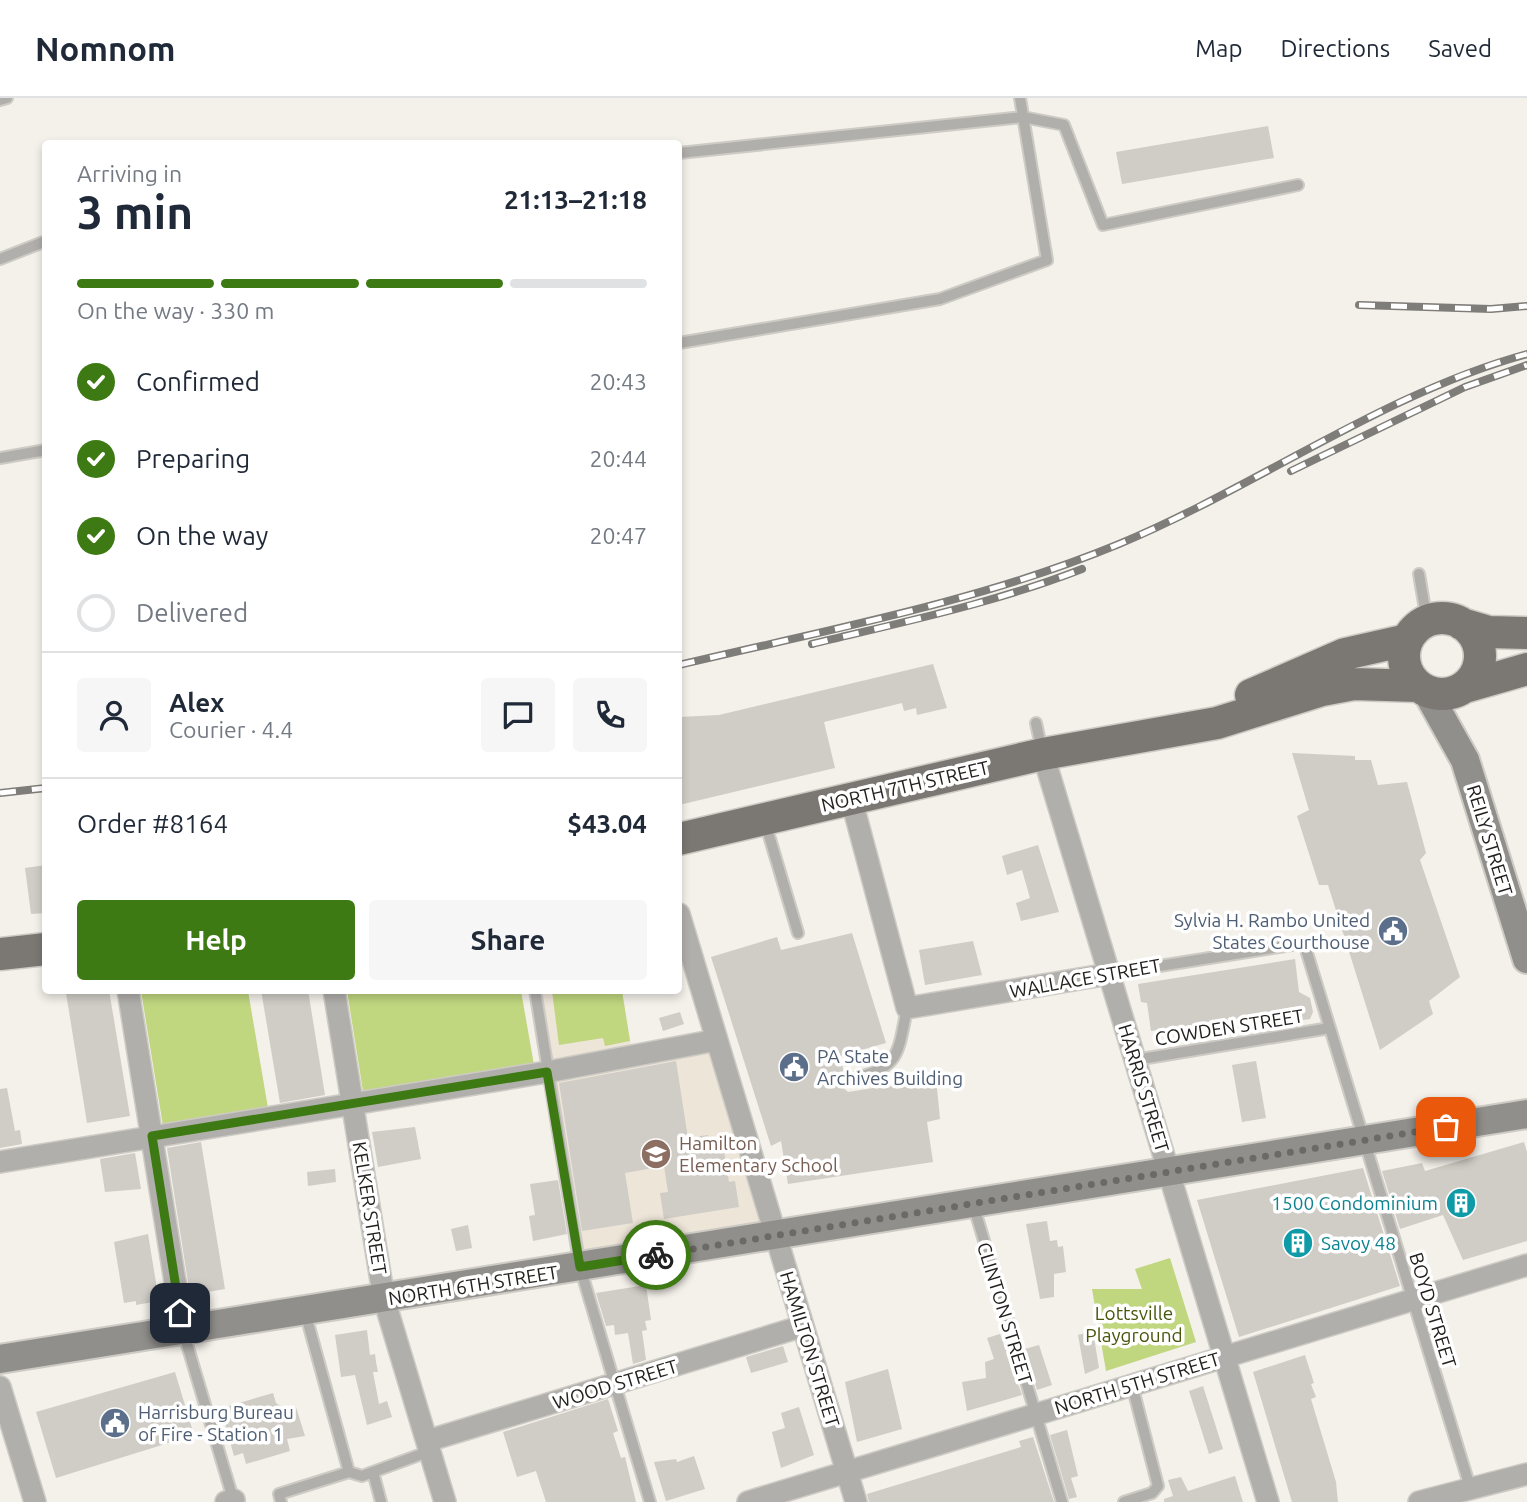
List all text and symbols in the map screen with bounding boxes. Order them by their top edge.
text: Nomnom [35,30,176,67]
text: Map [1195,35,1242,62]
text: Directions [1280,35,1390,62]
text: Saved [1428,35,1492,62]
text: Arriving in [77,161,182,186]
text: 21:13–21:18 [504,185,647,214]
text: 3 min [77,186,193,238]
text: On the way · 330 m [77,298,274,323]
icon: check [77,363,115,401]
text: Confirmed [136,367,260,396]
text: 20:43 [589,369,647,394]
icon: check [77,440,115,478]
text: Preparing [136,444,250,473]
text: 20:44 [589,446,647,471]
icon: check [77,517,115,555]
text: On the way [136,521,268,550]
text: 20:47 [589,523,647,548]
text: Delivered [136,598,248,627]
button: person [77,678,151,752]
button: chat [481,678,555,752]
button: phone [573,678,647,752]
text: Alex [169,688,224,717]
text: Courier · 4.4 [169,717,293,742]
street label: NORTH 7TH STREET [819,756,991,816]
street label: REILY STREET [1463,782,1517,898]
text: Order #8164 [77,809,228,838]
text: $43.04 [567,809,647,838]
button: Help [77,900,355,980]
button: Share [369,900,647,980]
place label: Sylvia H. Rambo United States Courthouse [1174,909,1370,953]
public building icon: Sylvia H. Rambo United States Courthouse [1376,914,1410,948]
street label: WALLACE STREET [1008,954,1162,1002]
street label: COWDEN STREET [1153,1004,1305,1050]
street label: HARRIS STREET [1114,1021,1174,1155]
place label: PA State Archives Building [817,1045,963,1089]
public building icon: PA State Archives Building [777,1050,811,1084]
pin [1416,1097,1476,1157]
icon: bag [1427,1108,1465,1146]
place label: Hamilton Elementary School [679,1132,838,1176]
school or university icon: Hamilton Elementary School [639,1137,673,1171]
street label: KELKER STREET [349,1140,391,1277]
building icon: 1500 Condominium [1444,1186,1478,1220]
place label: 1500 Condominium [1271,1192,1438,1214]
courier [621,1220,691,1290]
building icon: Savoy 48 [1281,1226,1315,1260]
place label: Savoy 48 [1321,1232,1396,1254]
icon: bike [637,1236,675,1274]
street label: CLINTON STREET [973,1240,1037,1387]
street label: BOYD STREET [1405,1250,1461,1371]
street label: NORTH 6TH STREET [387,1261,560,1309]
street label: HAMILTON STREET [776,1268,844,1430]
pin [150,1283,210,1343]
icon: home [161,1294,199,1332]
park label: Lottsville Playground [1085,1302,1183,1346]
street label: NORTH 5TH STREET [1052,1347,1223,1419]
street label: WOOD STREET [550,1354,680,1413]
place label: Harrisburg Bureau of Fire - Station 1 [138,1401,294,1445]
public building icon: Harrisburg Bureau of Fire - Station 1 [98,1406,132,1440]

